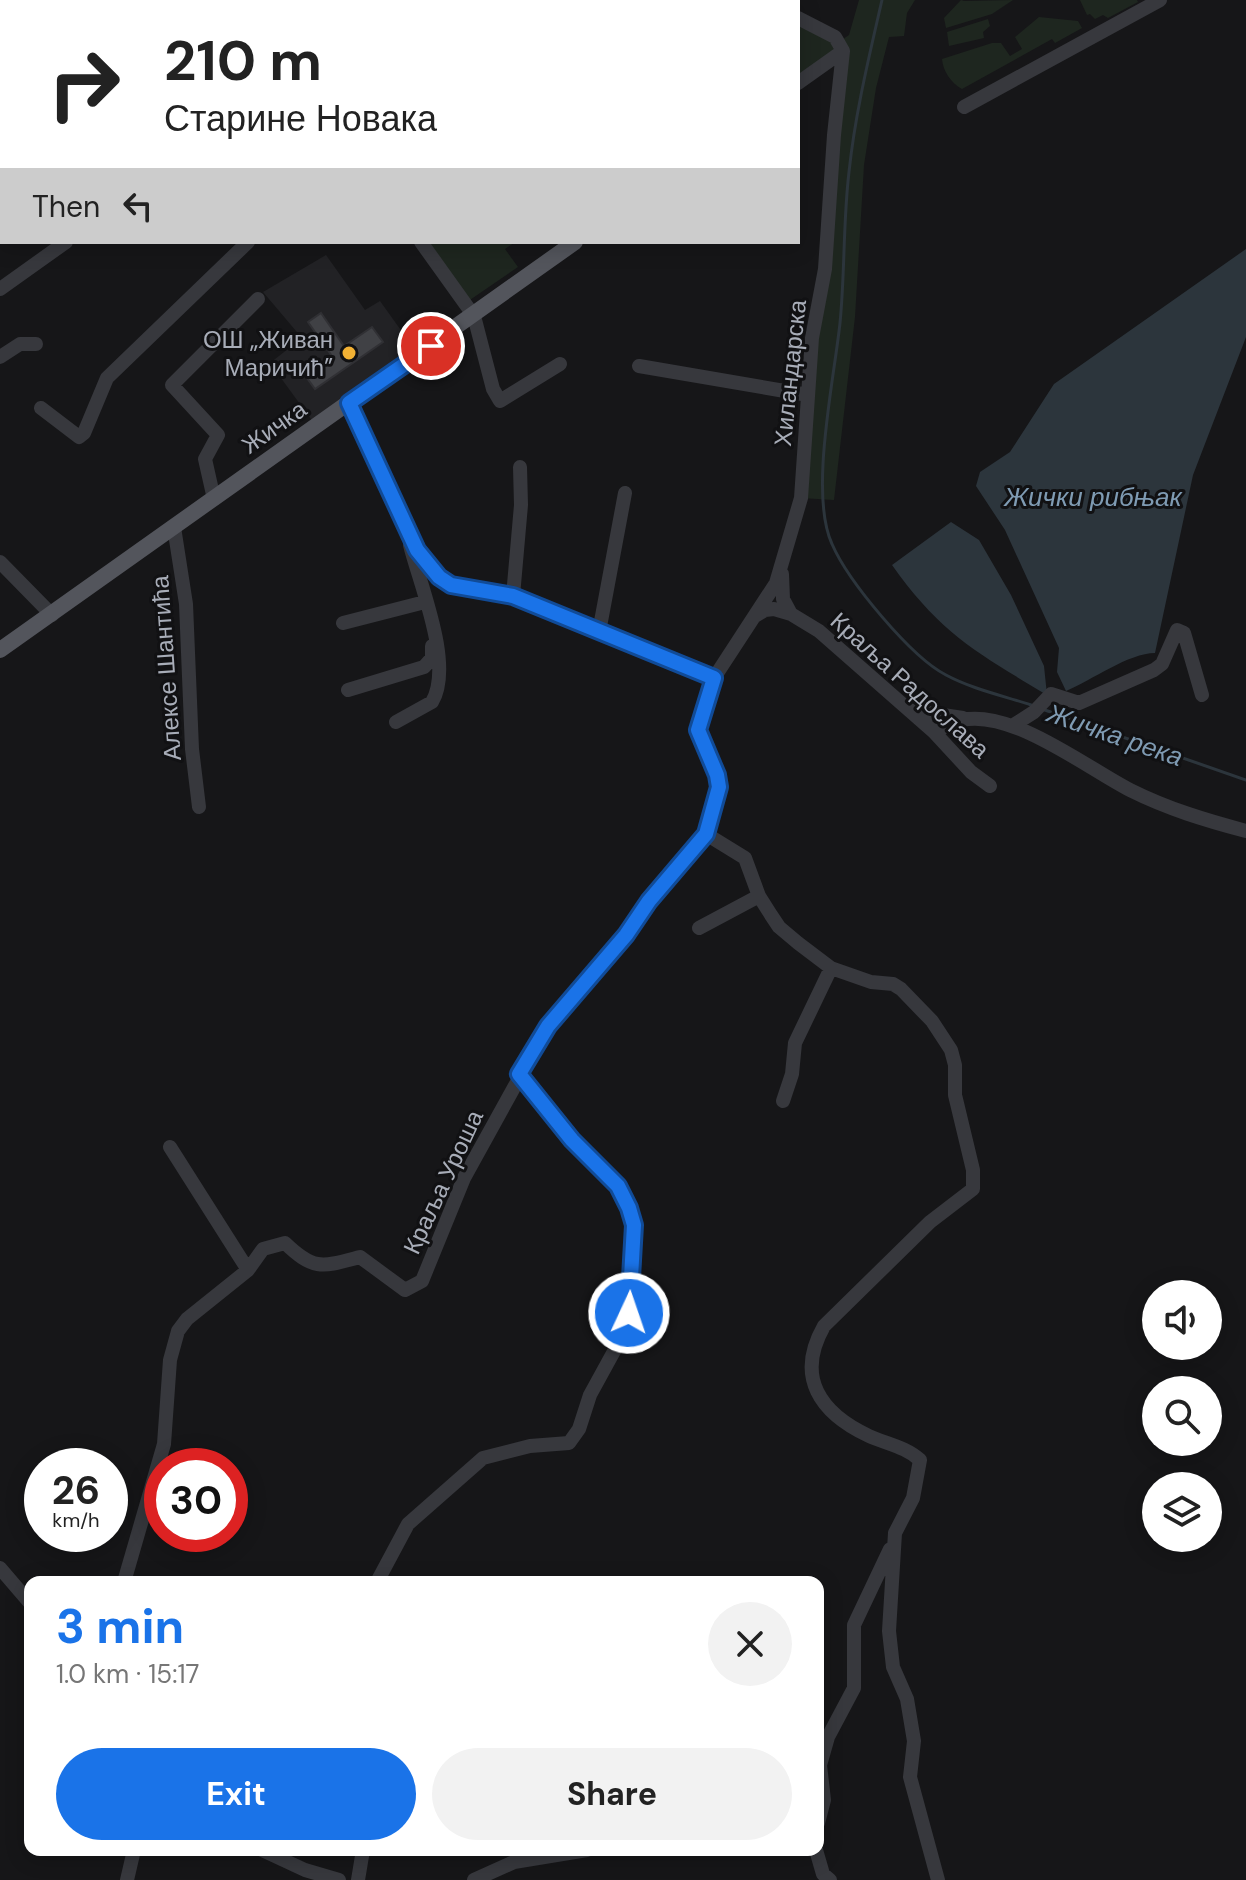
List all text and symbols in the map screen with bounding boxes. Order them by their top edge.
text: 210 m [164,24,322,97]
icon: right [32,32,136,136]
text: Старине Новака [164,95,437,142]
icon: left [116,184,160,228]
text: Then [32,187,100,226]
street label: Хиландарска [767,298,813,448]
pin [397,312,465,380]
place label: ОШ „Живан Маричић” [203,324,333,383]
icon: arrive [409,324,453,368]
marker: ОШ „Живан Маричић” [340,344,358,362]
street label: Жичка [235,393,313,460]
water label: Жички рибњак [1002,480,1184,514]
street label: Алексе Шантића [144,574,188,762]
street label: Краља Радослава [824,605,996,765]
water label: Жичка река [1041,695,1187,774]
street label: Краља Уроша [396,1104,490,1259]
position arrow [587,1271,671,1355]
map controls [1142,1280,1222,1552]
button: sound [1142,1280,1222,1360]
button: search [1142,1376,1222,1456]
speed limit sign: 30 [144,1448,248,1552]
text: 26 [52,1464,100,1516]
button: layers [1142,1472,1222,1552]
text: km/h [52,1507,100,1533]
text: 3 min [56,1595,184,1658]
button: close [708,1602,792,1686]
text: 1.0 km · 15:17 [56,1657,199,1691]
button: Exit [56,1748,416,1840]
button: Share [432,1748,792,1840]

